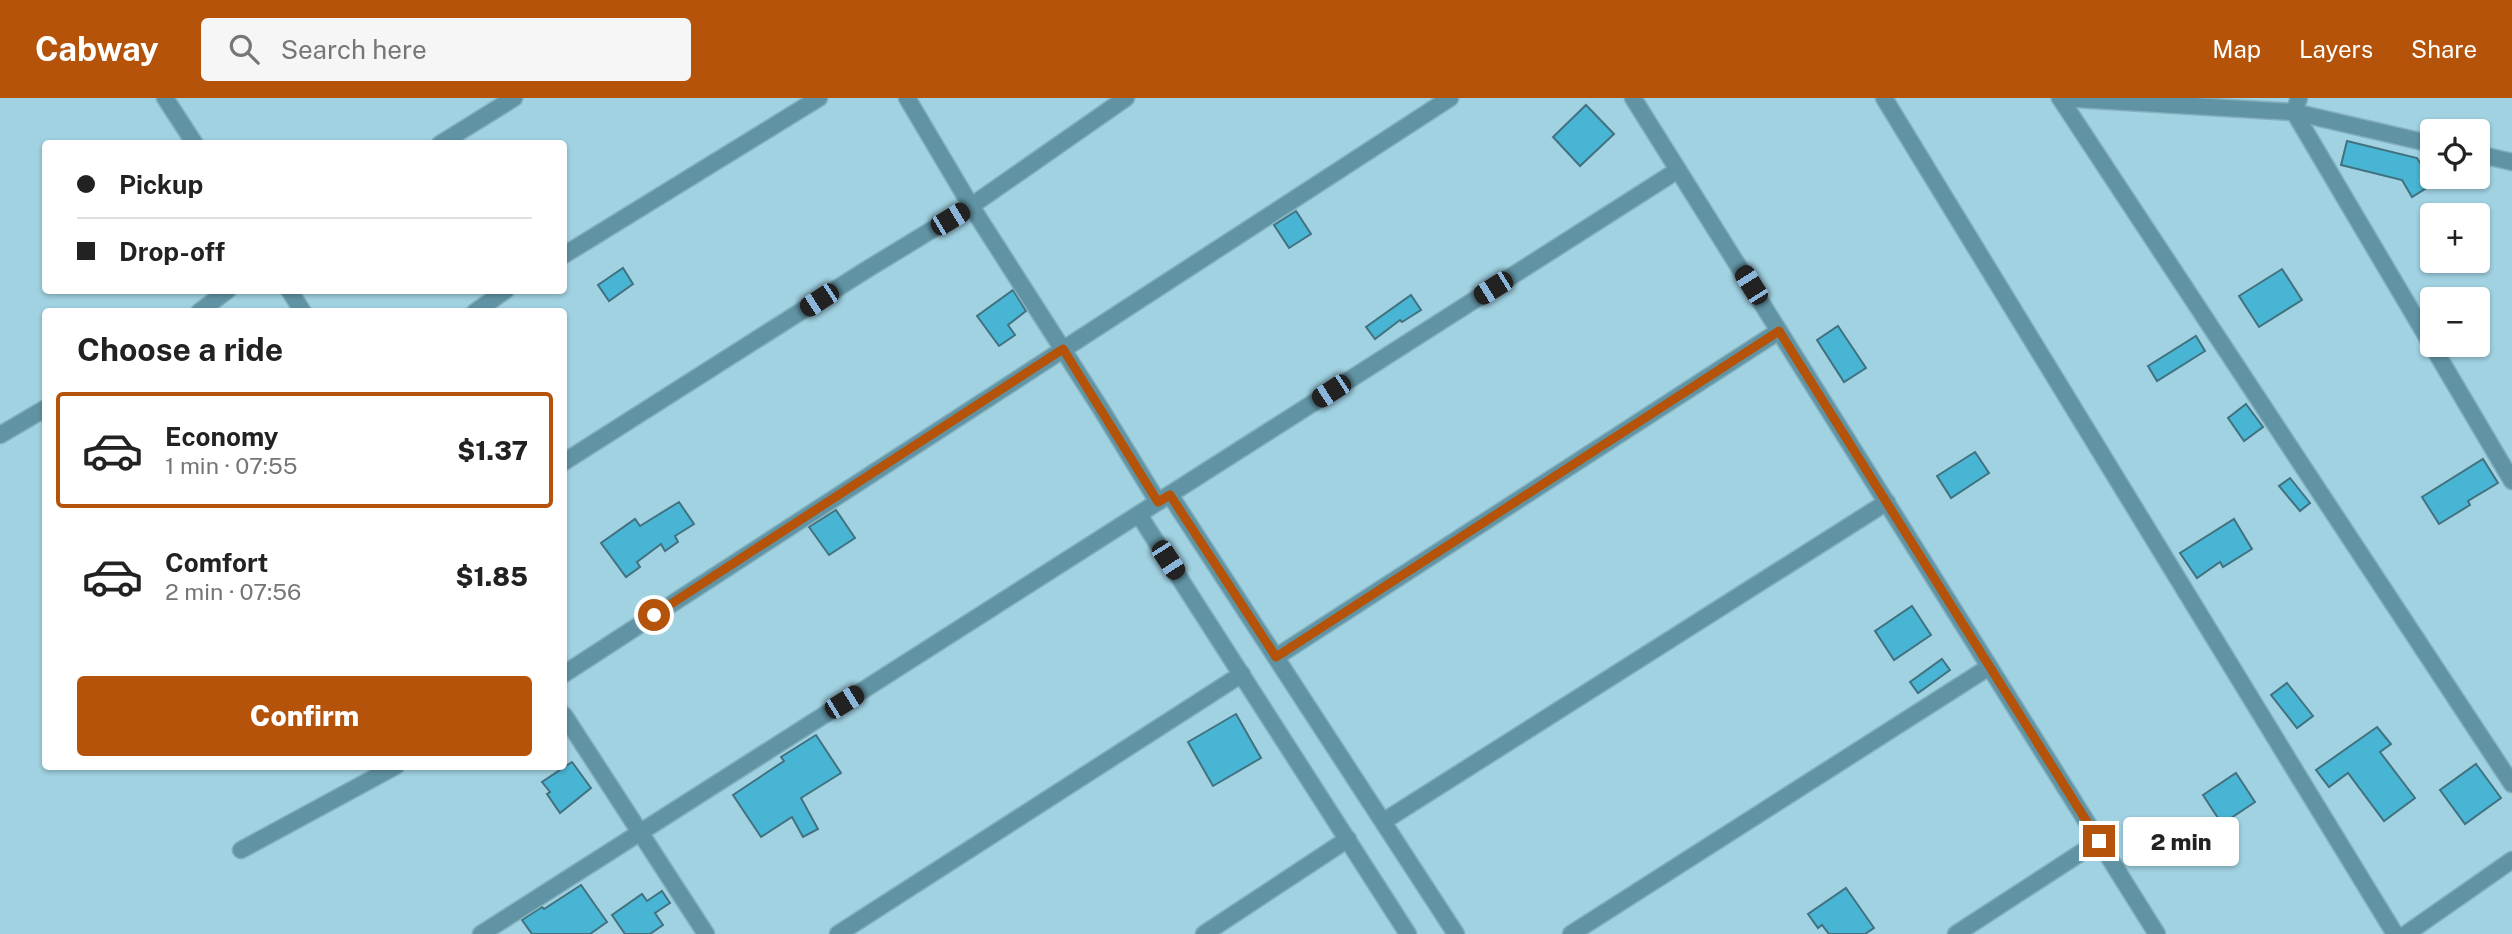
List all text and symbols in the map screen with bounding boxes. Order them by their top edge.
search box [201,18,691,81]
text: Cabway [35,30,159,68]
icon: search [225,30,263,68]
text: Search here [281,34,427,65]
text: Map [2212,35,2261,63]
text: Layers [2299,35,2373,63]
text: Share [2411,35,2477,63]
map controls [2420,119,2490,357]
button: locate [2420,119,2490,189]
text: Pickup [119,169,203,200]
car [927,199,974,239]
button: + [2420,203,2490,273]
text: Drop-off [119,236,225,267]
car [1731,262,1772,308]
car [1470,268,1517,308]
car [796,280,843,320]
button: − [2420,287,2490,357]
text: Choose a ride [77,331,283,368]
car [1308,371,1355,411]
icon: car [81,419,144,482]
text: Economy [165,421,278,452]
text: $1.37 [457,435,528,466]
text: 1 min · 07:55 [165,452,297,479]
car [1148,537,1189,583]
icon: car [81,545,144,608]
text: Comfort [165,547,268,578]
text: $1.85 [455,561,528,592]
text: 2 min · 07:56 [165,578,301,605]
route start [638,599,670,631]
button: Confirm [77,676,532,756]
car [821,682,868,722]
callout: 2 min [2124,816,2239,866]
route end [2083,825,2115,857]
text: 2 min [2150,828,2212,855]

